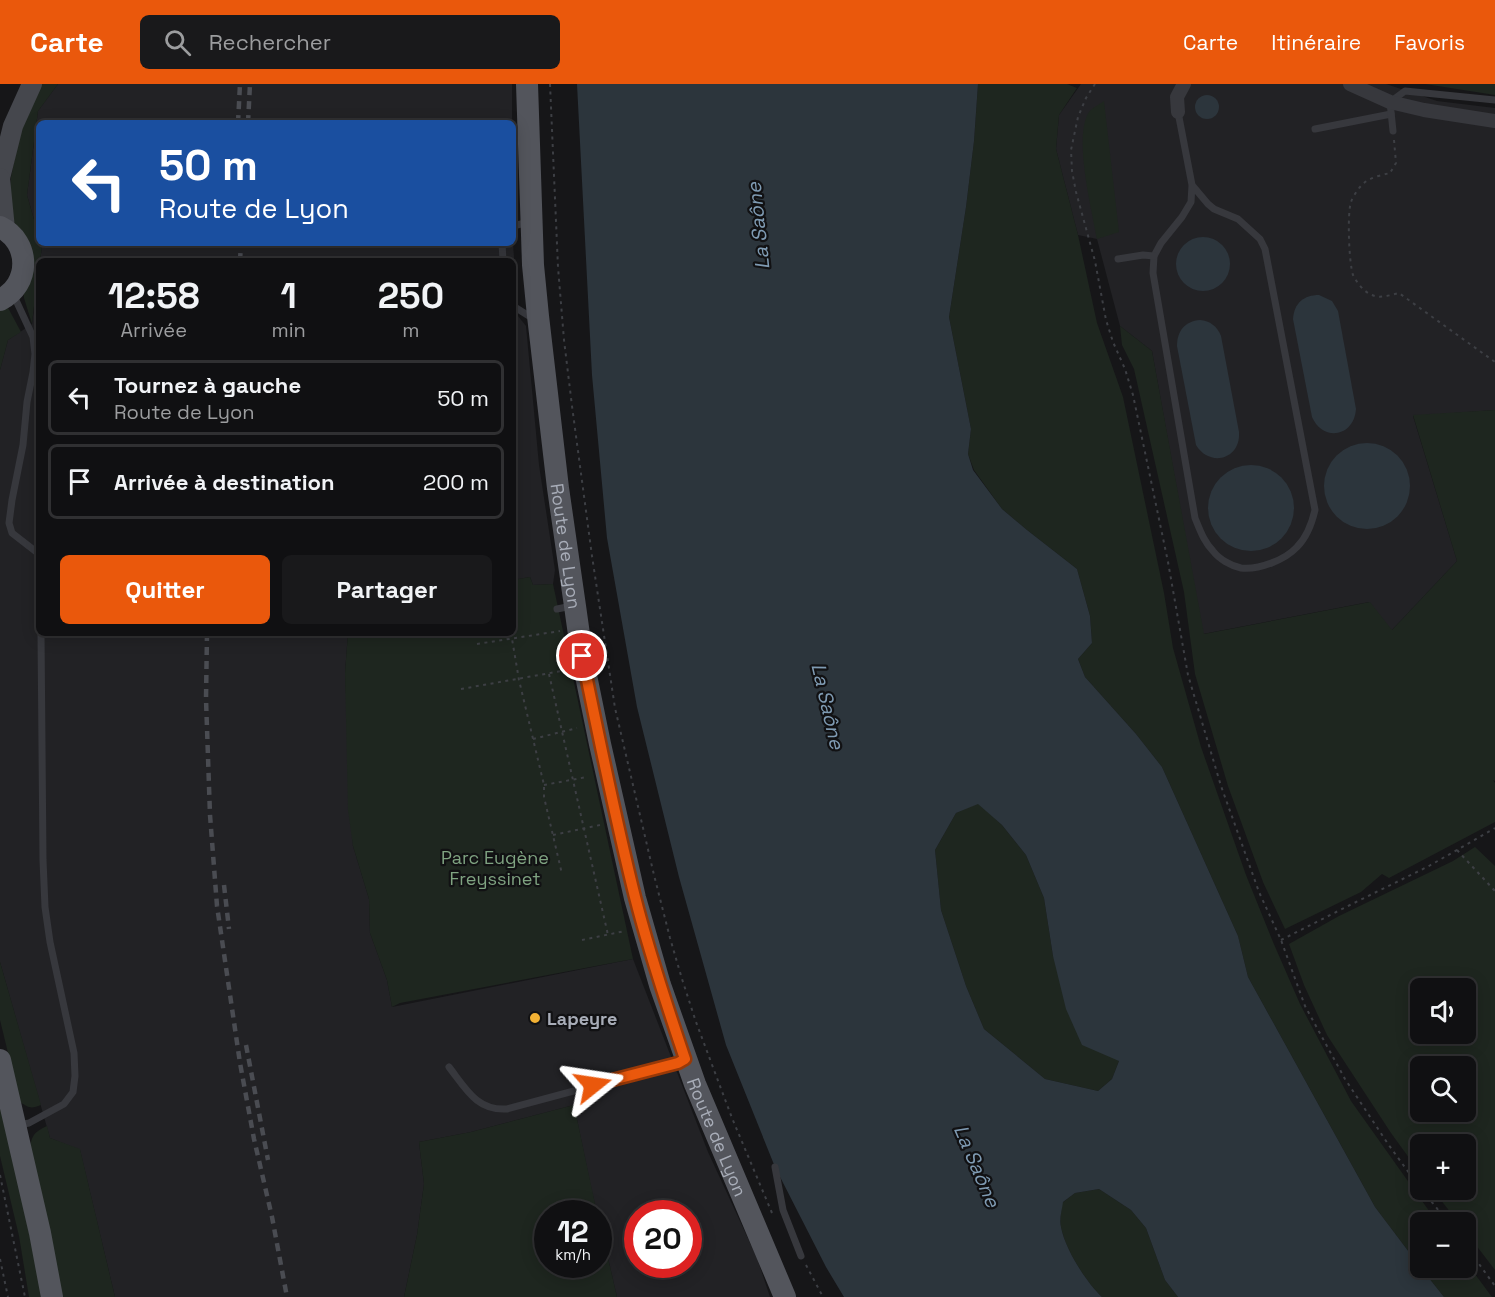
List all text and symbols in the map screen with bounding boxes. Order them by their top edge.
search box [140,15,560,69]
text: Carte [30,24,104,60]
icon: search [161,26,194,59]
text: Rechercher [209,28,331,56]
text: Carte [1183,29,1238,56]
text: Itinéraire [1271,29,1361,56]
text: Favoris [1394,29,1465,56]
text: 50 m [159,139,258,192]
icon: left [60,144,138,222]
water label: La Saône [740,180,776,271]
text: Route de Lyon [159,191,349,226]
text: 12:58 [108,273,200,319]
text: 1 [280,273,297,319]
text: 250 [378,273,444,319]
text: Arrivée [120,317,187,343]
text: min [271,317,306,343]
text: m [402,317,419,343]
text: Tournez à gauche [114,371,301,399]
icon: left [63,381,96,414]
text: 50 m [437,384,489,412]
text: Route de Lyon [114,399,255,425]
icon: arrive [63,465,96,498]
text: Arrivée à destination [114,468,335,496]
text: 200 m [423,468,489,496]
street label: Route de Lyon [546,482,587,610]
button: Quitter [60,555,270,624]
button: Partager [282,555,492,624]
pin [556,630,607,681]
icon: arrive [565,639,598,672]
water label: La Saône [805,660,851,753]
park label: Parc Eugène Freyssinet [441,846,549,890]
map controls [1410,978,1476,1278]
button: sound [1410,978,1476,1044]
place label: Lapeyre [547,1007,617,1030]
marker: Lapeyre [528,1011,542,1025]
position arrow [561,1053,625,1117]
button: search [1410,1056,1476,1122]
street label: Route de Lyon [682,1075,753,1200]
water label: La Saône [948,1121,1007,1212]
button: + [1410,1134,1476,1200]
speed limit sign: 20 [624,1200,702,1278]
text: 12 [557,1212,589,1251]
button: − [1410,1212,1476,1278]
text: km/h [555,1245,591,1264]

